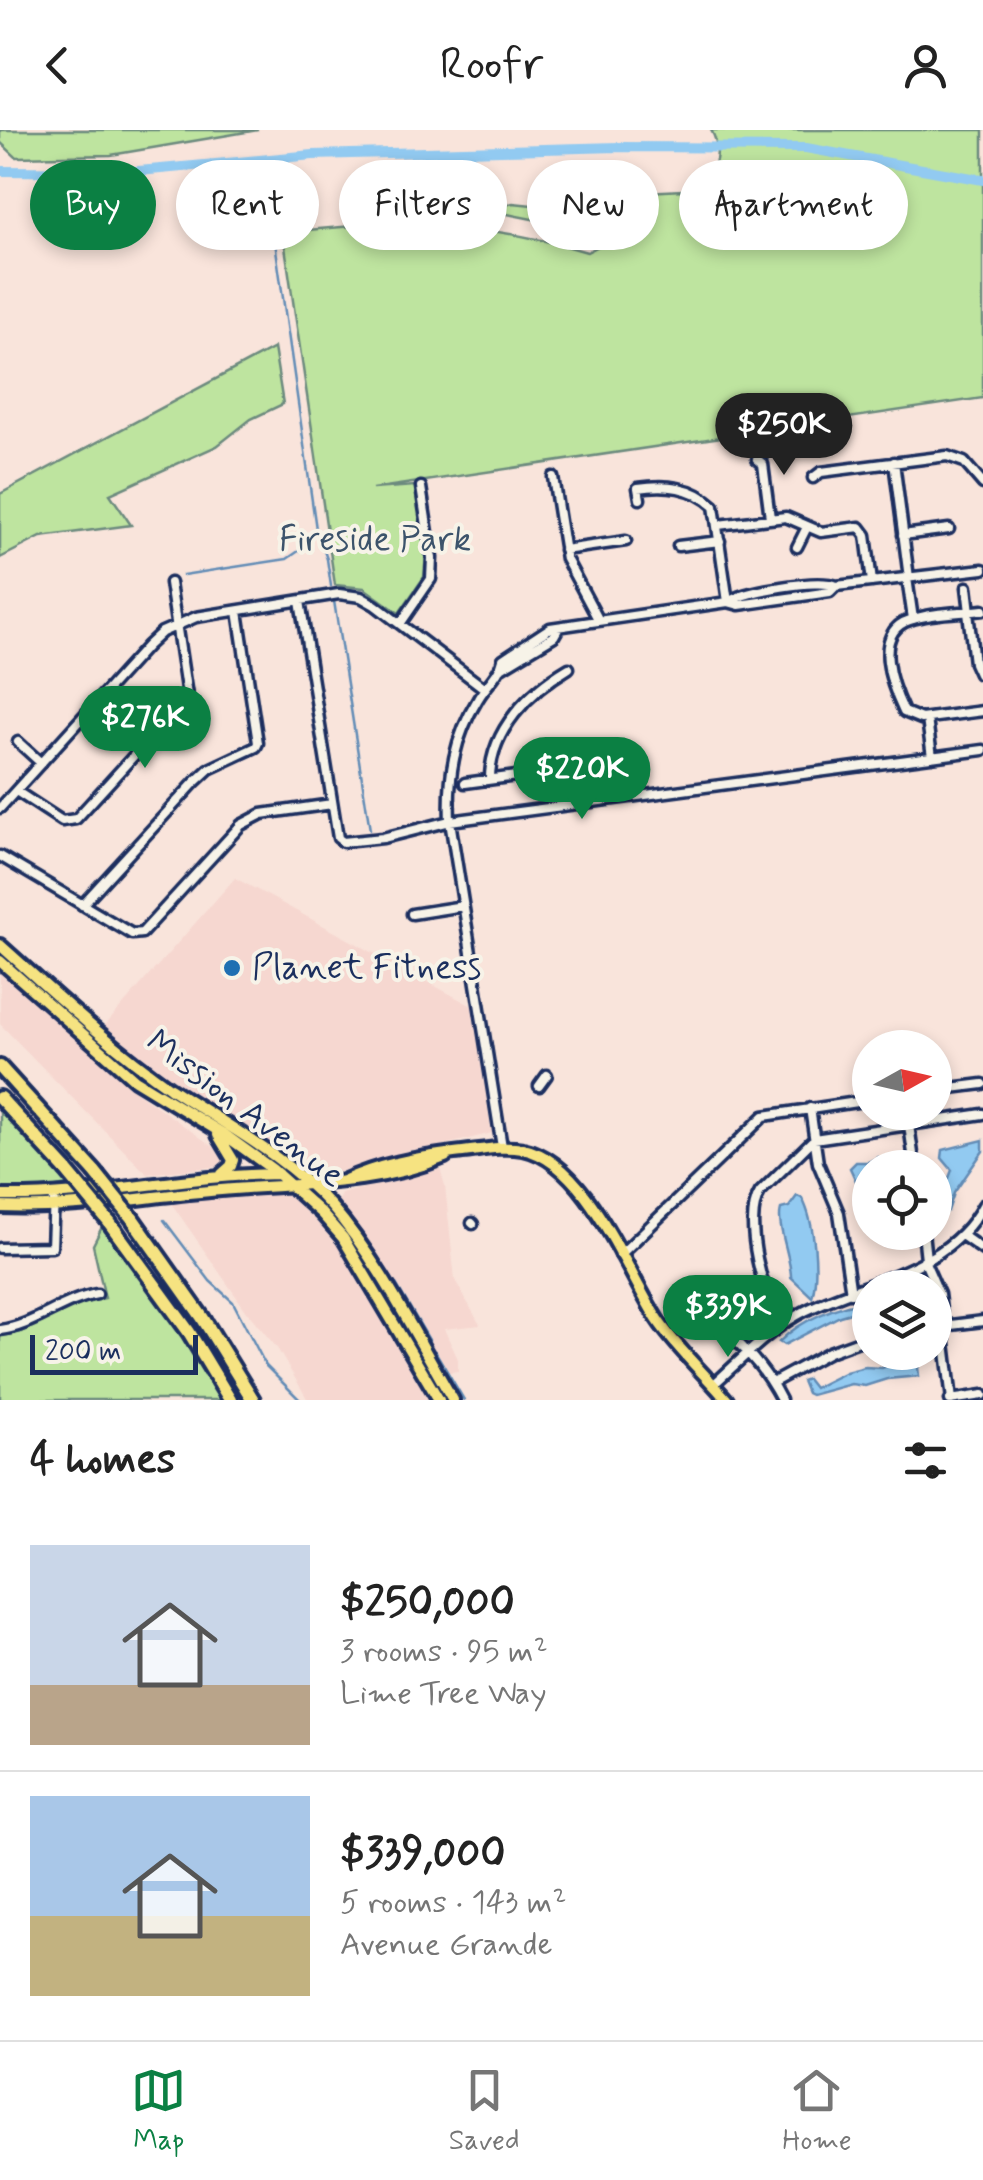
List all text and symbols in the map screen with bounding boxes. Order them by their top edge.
text: Roofr [440,36,543,95]
icon: back [30,38,85,93]
icon: person [898,38,953,93]
chip: Buy [30,160,156,250]
chip: Rent [176,160,319,250]
chip: Filters [339,160,507,250]
chip: New [527,160,659,250]
chip: Apartment [679,160,908,250]
pin: $250K [714,393,854,478]
text: $250K [737,404,831,446]
park label: Fireside Park [279,517,471,563]
pin: $276K [75,686,215,771]
text: $276K [101,697,189,739]
pin: $220K [512,737,652,822]
text: $220K [535,748,629,790]
place label: Planet Fitness [252,945,481,991]
marker: Planet Fitness [221,957,243,979]
street label: Mission Avenue [136,1019,354,1199]
north arrow [852,1030,952,1130]
map controls [852,1030,952,1370]
button: locate [852,1150,952,1250]
button: layers [852,1270,952,1370]
pin: $339K [658,1275,798,1360]
text: $339K [685,1286,771,1328]
scale bar [30,1330,198,1374]
text: 200 m [45,1334,121,1371]
text: 4 homes [30,1433,176,1488]
icon: filters [898,1433,953,1488]
text: $250,000 [340,1576,515,1631]
icon: home [110,1585,230,1705]
text: 3 rooms · 95 m² [340,1631,548,1673]
text: Lime Tree Way [340,1673,547,1715]
text: $339,000 [340,1827,505,1882]
icon: home [110,1836,230,1956]
text: 5 rooms · 143 m² [340,1882,567,1924]
text: Avenue Grande [340,1924,553,1966]
tab: Map [131,2063,186,2160]
tab: Saved [449,2063,520,2160]
tab: Home [782,2063,852,2160]

